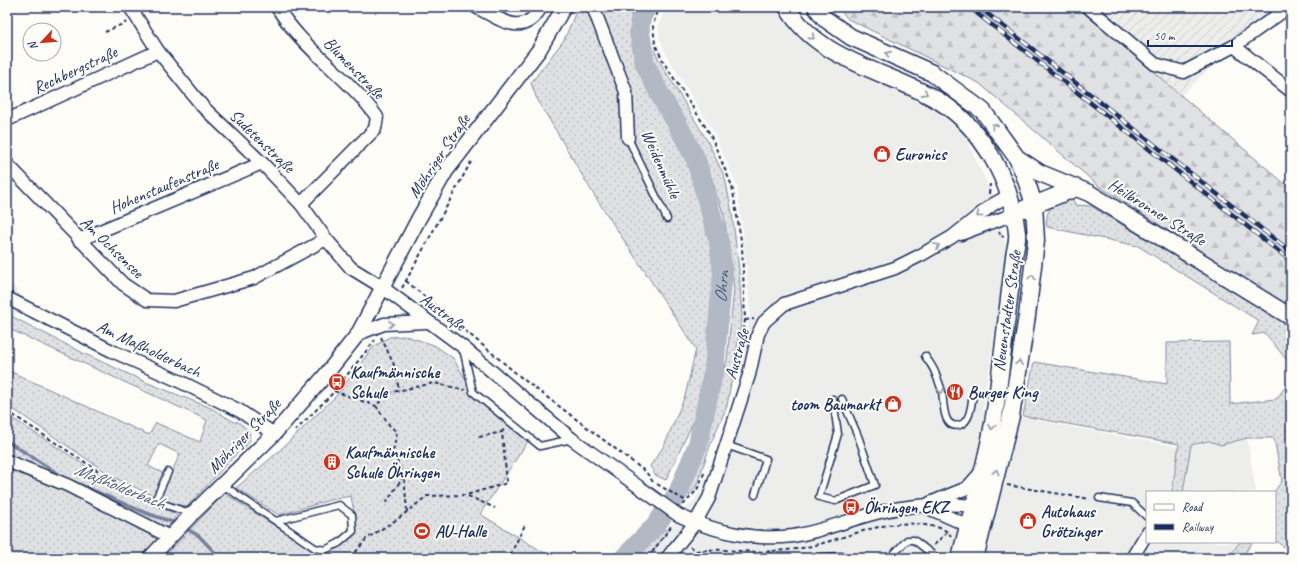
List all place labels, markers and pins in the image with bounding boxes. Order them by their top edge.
shop icon: Euronics [872,144,892,164]
place label: Euronics [895,144,948,165]
place label: Kaufmännische Schule [350,362,441,403]
bus stop icon: Kaufmännische Schule [327,372,347,392]
restaurant icon: Burger King [945,382,965,402]
place label: Burger King [968,382,1039,403]
place label: toom Baumarkt [790,394,882,415]
shop icon: toom Baumarkt [883,394,903,414]
place label: Kaufmännische Schule Öhringen [345,442,441,483]
building icon: Kaufmännische Schule Öhringen [322,452,342,472]
bus stop icon: Öhringen EKZ [841,497,861,517]
place label: Öhringen EKZ [864,497,951,518]
place label: Autohaus Grötzinger [1041,501,1104,542]
shop icon: Autohaus Grötzinger [1018,511,1038,531]
sports icon: AU-Halle [412,521,432,541]
place label: AU-Halle [435,521,487,542]

